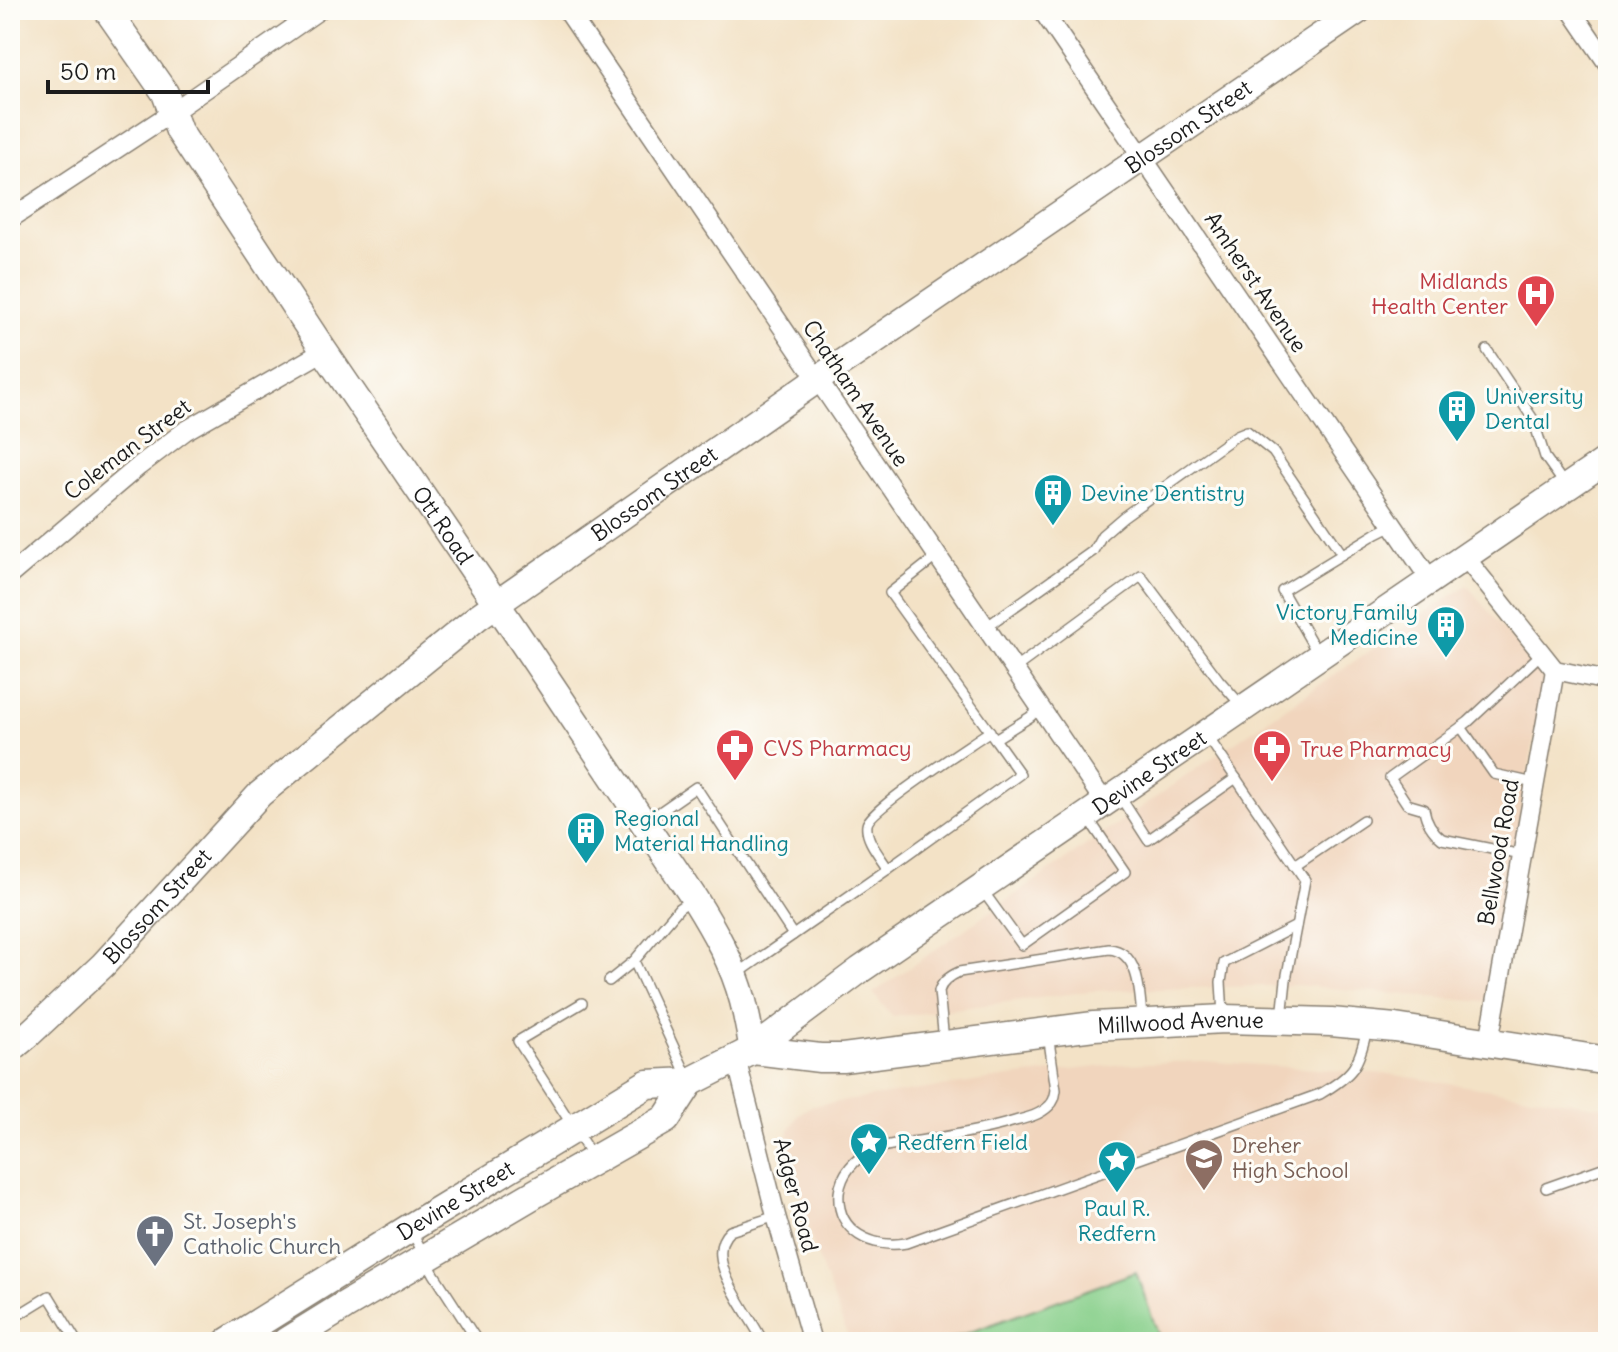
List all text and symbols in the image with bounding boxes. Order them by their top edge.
scale bar [48,44,208,94]
text: 50 m [60,56,116,86]
street label: Blossom Street [1119,73,1257,180]
street label: Amherst Avenue [1199,206,1313,358]
place label: Midlands Health Center [1371,267,1508,320]
hospital icon: Midlands Health Center [1515,273,1557,328]
street label: Chatham Avenue [797,314,915,472]
place label: University Dental [1485,382,1584,435]
building icon: University Dental [1436,388,1478,443]
street label: Coleman Street [58,392,196,506]
street label: Blossom Street [586,440,723,547]
building icon: Devine Dentistry [1032,472,1074,527]
place label: Devine Dentistry [1081,479,1245,507]
street label: Ott Road [406,481,479,570]
place label: Victory Family Medicine [1276,598,1418,651]
building icon: Victory Family Medicine [1425,604,1467,659]
street label: Devine Street [1087,724,1211,821]
pharmacy icon: CVS Pharmacy [714,727,756,782]
pharmacy icon: True Pharmacy [1251,728,1293,783]
place label: CVS Pharmacy [763,734,912,762]
place label: True Pharmacy [1300,735,1452,763]
street label: Bellwood Road [1471,777,1525,927]
place label: Regional Material Handling [614,804,789,857]
building icon: Regional Material Handling [565,810,607,865]
street label: Blossom Street [97,842,217,970]
street label: Millwood Avenue [1097,1005,1264,1040]
place icon: Redfern Field [848,1121,890,1176]
place label: Redfern Field [897,1128,1028,1156]
place label: Dreher High School [1232,1131,1349,1184]
street label: Adger Road [767,1135,825,1255]
school or university icon: Dreher High School [1183,1137,1225,1192]
place icon: Paul R. Redfern [1096,1139,1138,1194]
street label: Devine Street [392,1154,519,1247]
place label: Paul R. Redfern [1078,1194,1156,1247]
place label: St. Joseph's Catholic Church [183,1207,341,1260]
church icon: St. Joseph's Catholic Church [134,1213,176,1268]

